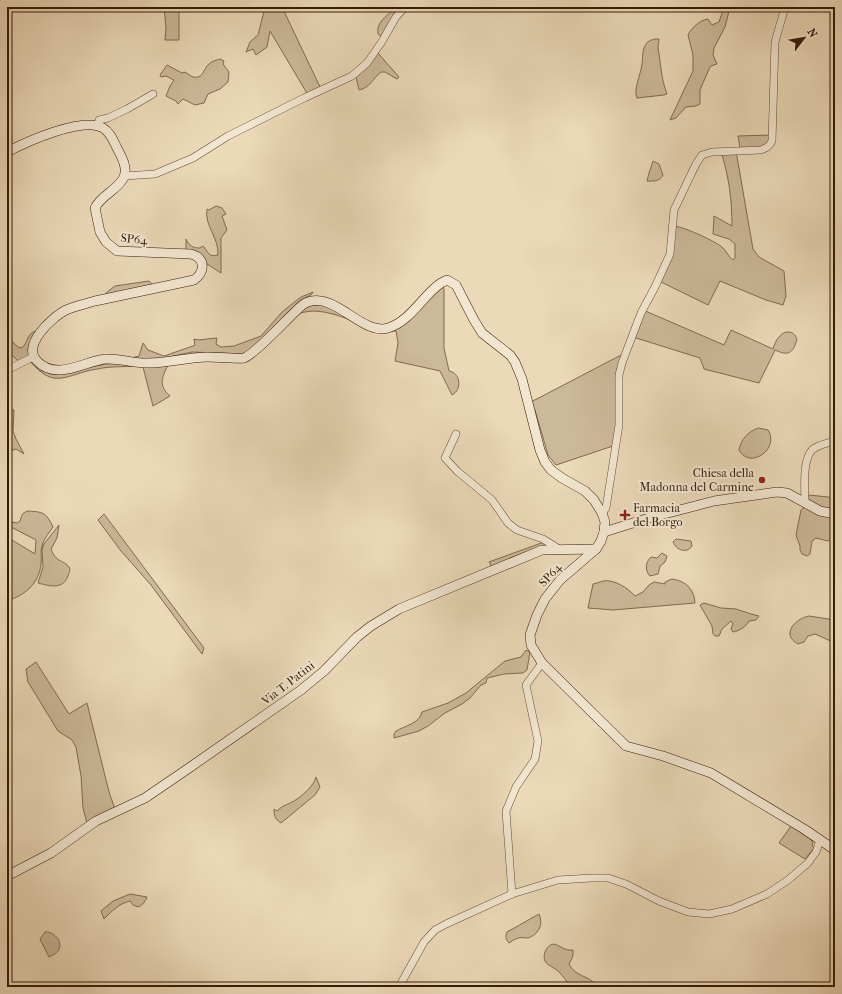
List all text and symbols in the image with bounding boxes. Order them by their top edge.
north arrow [784,18,824,58]
text: N [804,26,820,41]
street label: SP64 [120,231,149,247]
place label: Chiesa della Madonna del Carmine [639,466,754,494]
marker: Chiesa della Madonna del Carmine [757,475,767,485]
place label: Farmacia del Borgo [633,501,683,529]
marker: Farmacia del Borgo [620,510,630,520]
street label: SP64 [536,560,565,590]
street label: Via T. Patini [258,658,317,709]

